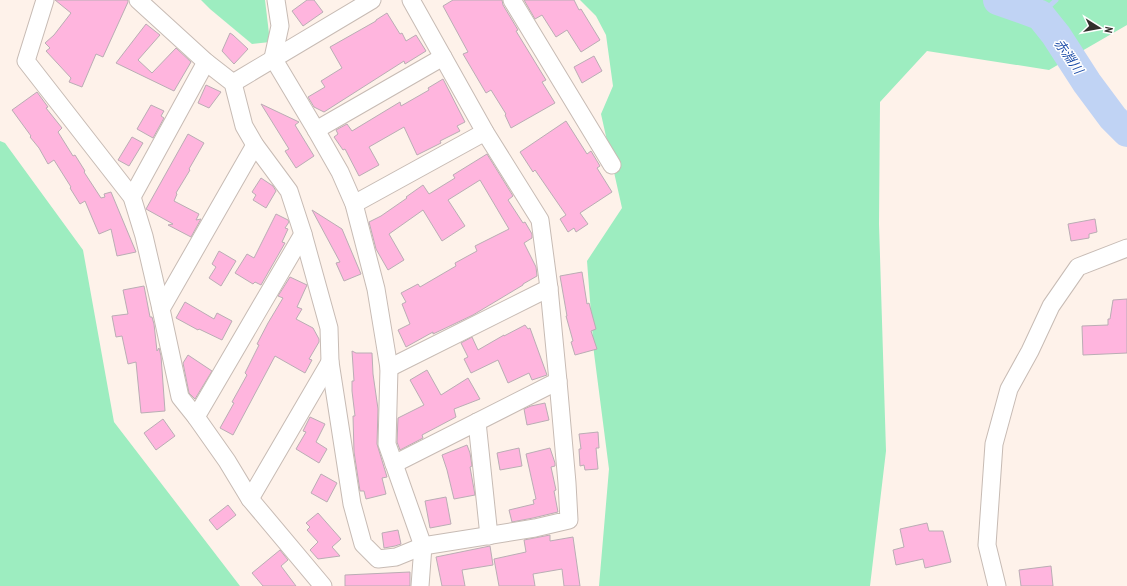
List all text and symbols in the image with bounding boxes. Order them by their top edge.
north arrow [1079,8,1119,48]
text: N [1101,26,1116,34]
water label: 赤淵川 [1050,35,1088,79]

